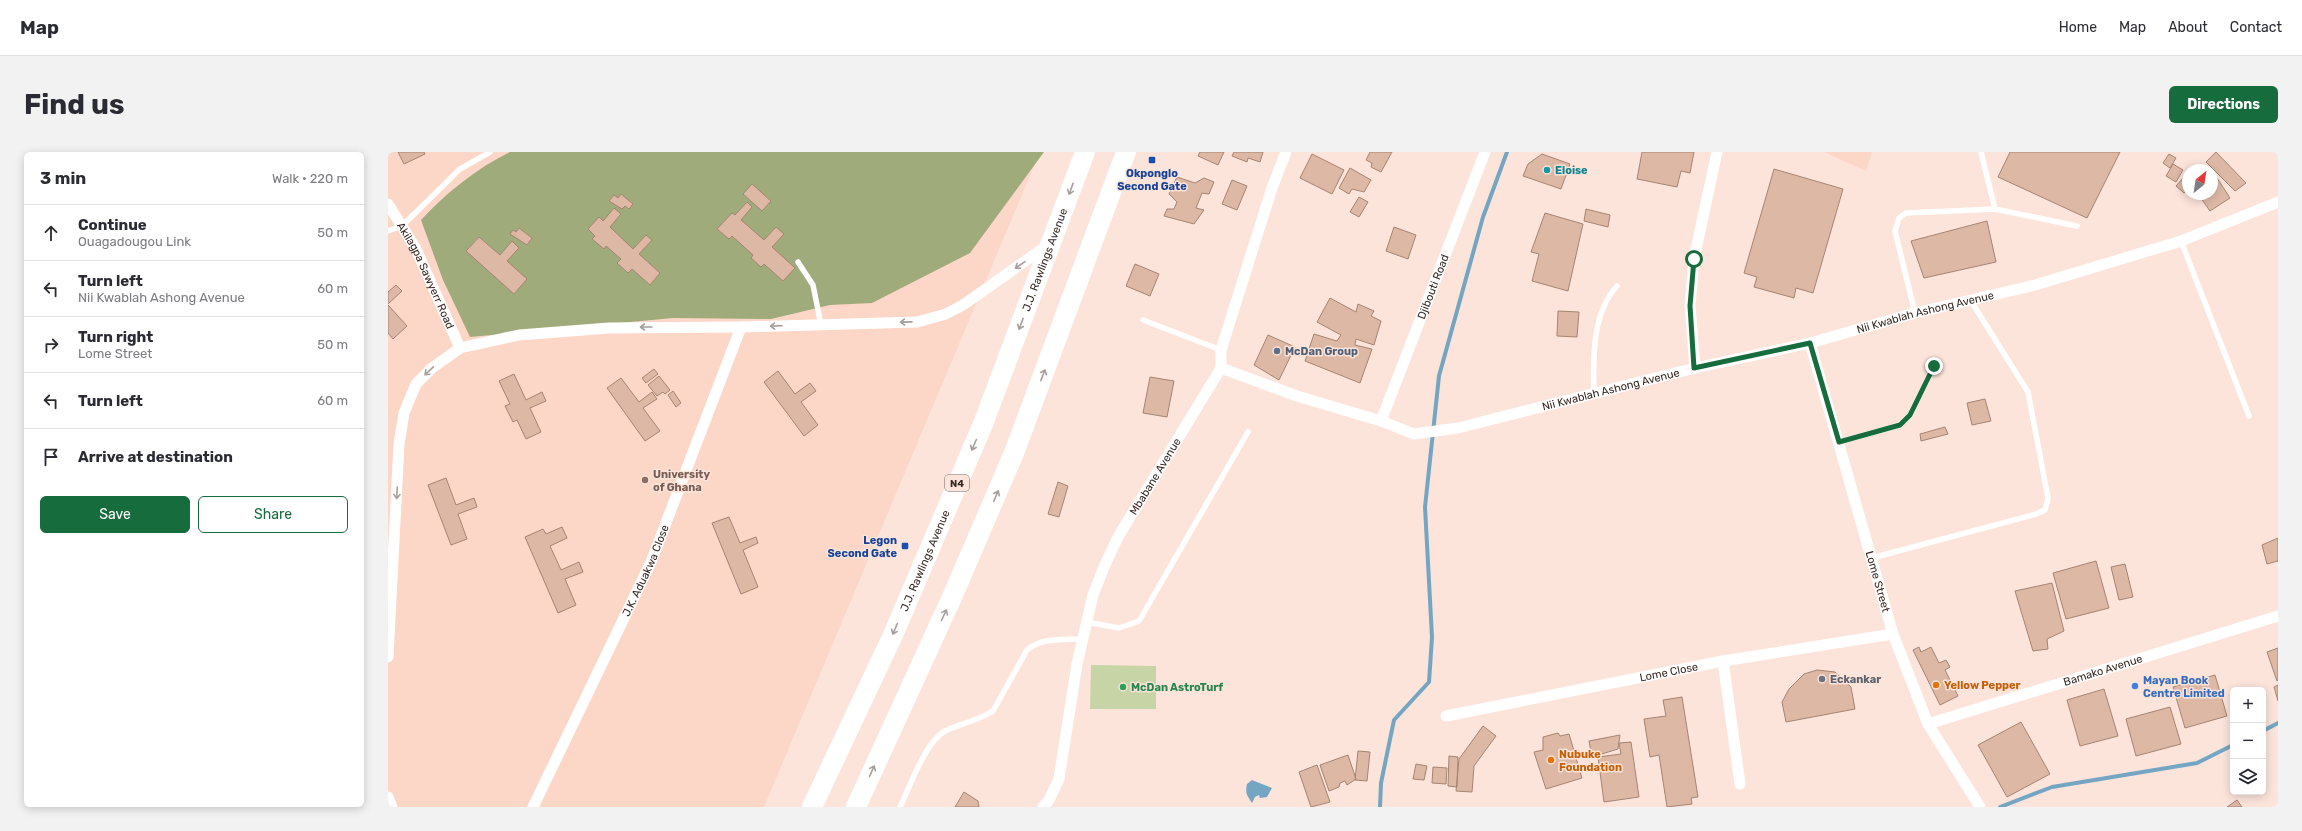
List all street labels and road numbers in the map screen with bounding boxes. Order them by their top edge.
street label: J.J. Rawlings Avenue [1020,206,1070,313]
street label: Akilagpa Sawyerr Road [394,220,457,331]
street label: Djibouti Road [1415,253,1452,321]
street label: Nii Kwablah Ashong Avenue [1855,289,1995,336]
street label: Nii Kwablah Ashong Avenue [1541,366,1681,413]
street label: Mbabane Avenue [1127,436,1184,517]
road number: N4 [945,475,969,491]
street label: J.J. Rawlings Avenue [898,508,953,614]
street label: J.K. Aduakwa Close [620,523,672,619]
street label: Lome Street [1863,550,1893,614]
street label: Bamako Avenue [2062,652,2144,689]
street label: Lome Close [1638,660,1699,684]

